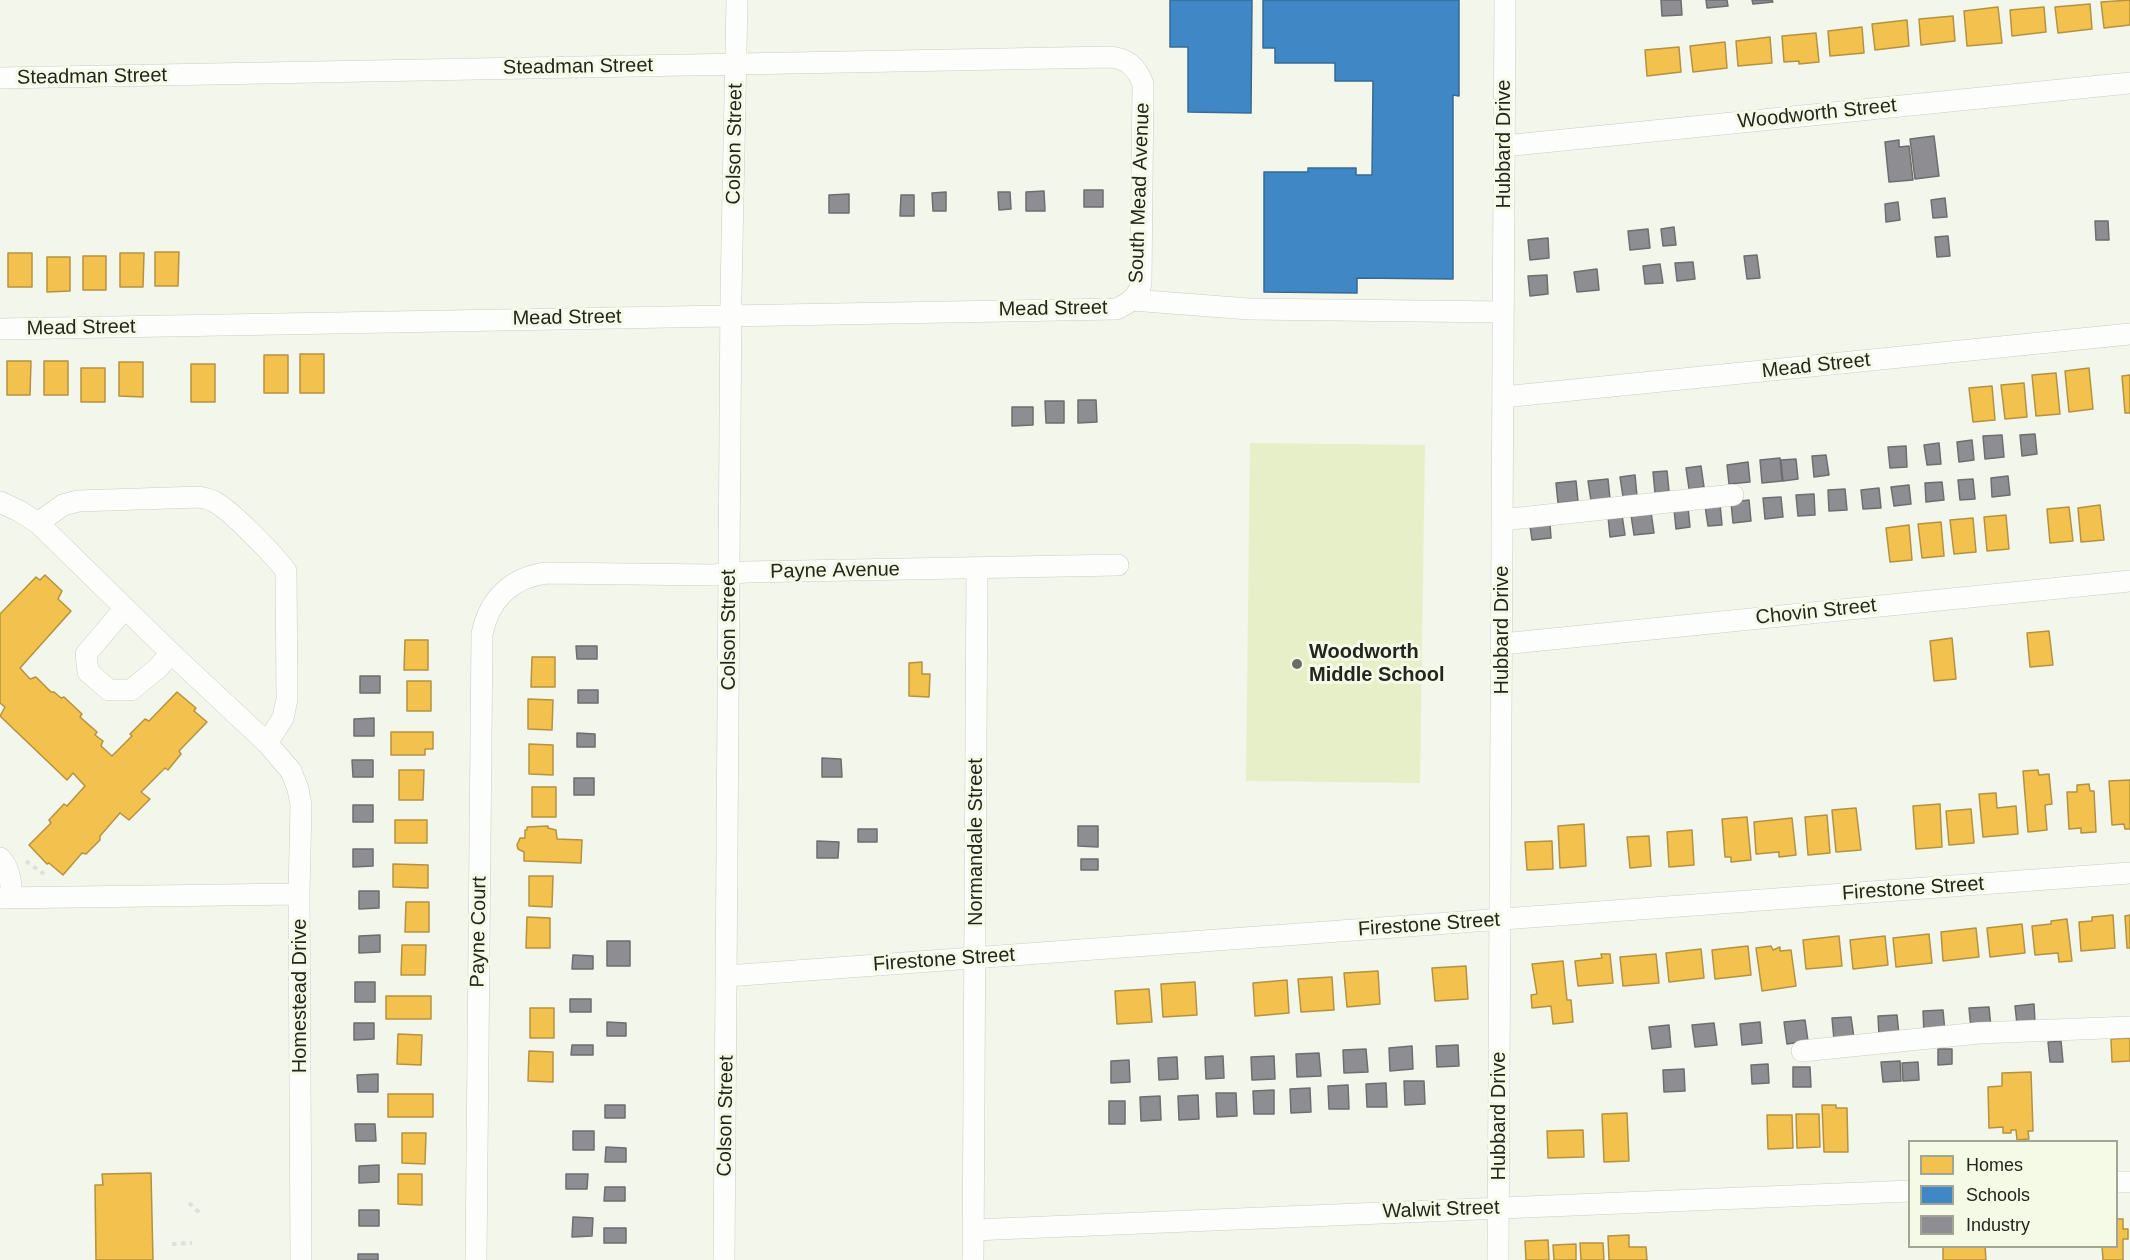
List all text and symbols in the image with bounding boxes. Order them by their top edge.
street label: Steadman Street [503,54,653,80]
street label: Steadman Street [17,64,167,90]
street label: Hubbard Drive [1492,80,1516,208]
street label: Colson Street [722,83,748,205]
street label: Woodworth Street [1736,94,1898,134]
street label: South Mead Avenue [1125,102,1155,284]
street label: Mead Street [998,296,1108,322]
street label: Mead Street [512,305,622,331]
street label: Mead Street [26,315,136,341]
street label: Mead Street [1761,348,1871,384]
street label: Payne Avenue [770,558,900,584]
street label: Hubbard Drive [1490,566,1514,694]
street label: Colson Street [717,569,741,691]
street label: Chovin Street [1754,594,1878,630]
place label: Woodworth Middle School [1309,640,1445,687]
marker: Woodworth Middle School [1290,657,1304,671]
street label: Normandale Street [964,758,988,926]
street label: Firestone Street [1841,872,1985,906]
street label: Payne Court [466,876,492,988]
street label: Firestone Street [1357,908,1501,942]
street label: Homestead Drive [288,919,312,1073]
street label: Firestone Street [872,943,1016,977]
street label: Hubbard Drive [1487,1052,1511,1180]
street label: Colson Street [713,1055,739,1177]
legend [1908,1140,2118,1248]
text: Homes [1966,1155,2023,1175]
text: Schools [1966,1185,2030,1205]
street label: Walwit Street [1382,1196,1500,1224]
text: Industry [1966,1215,2030,1235]

